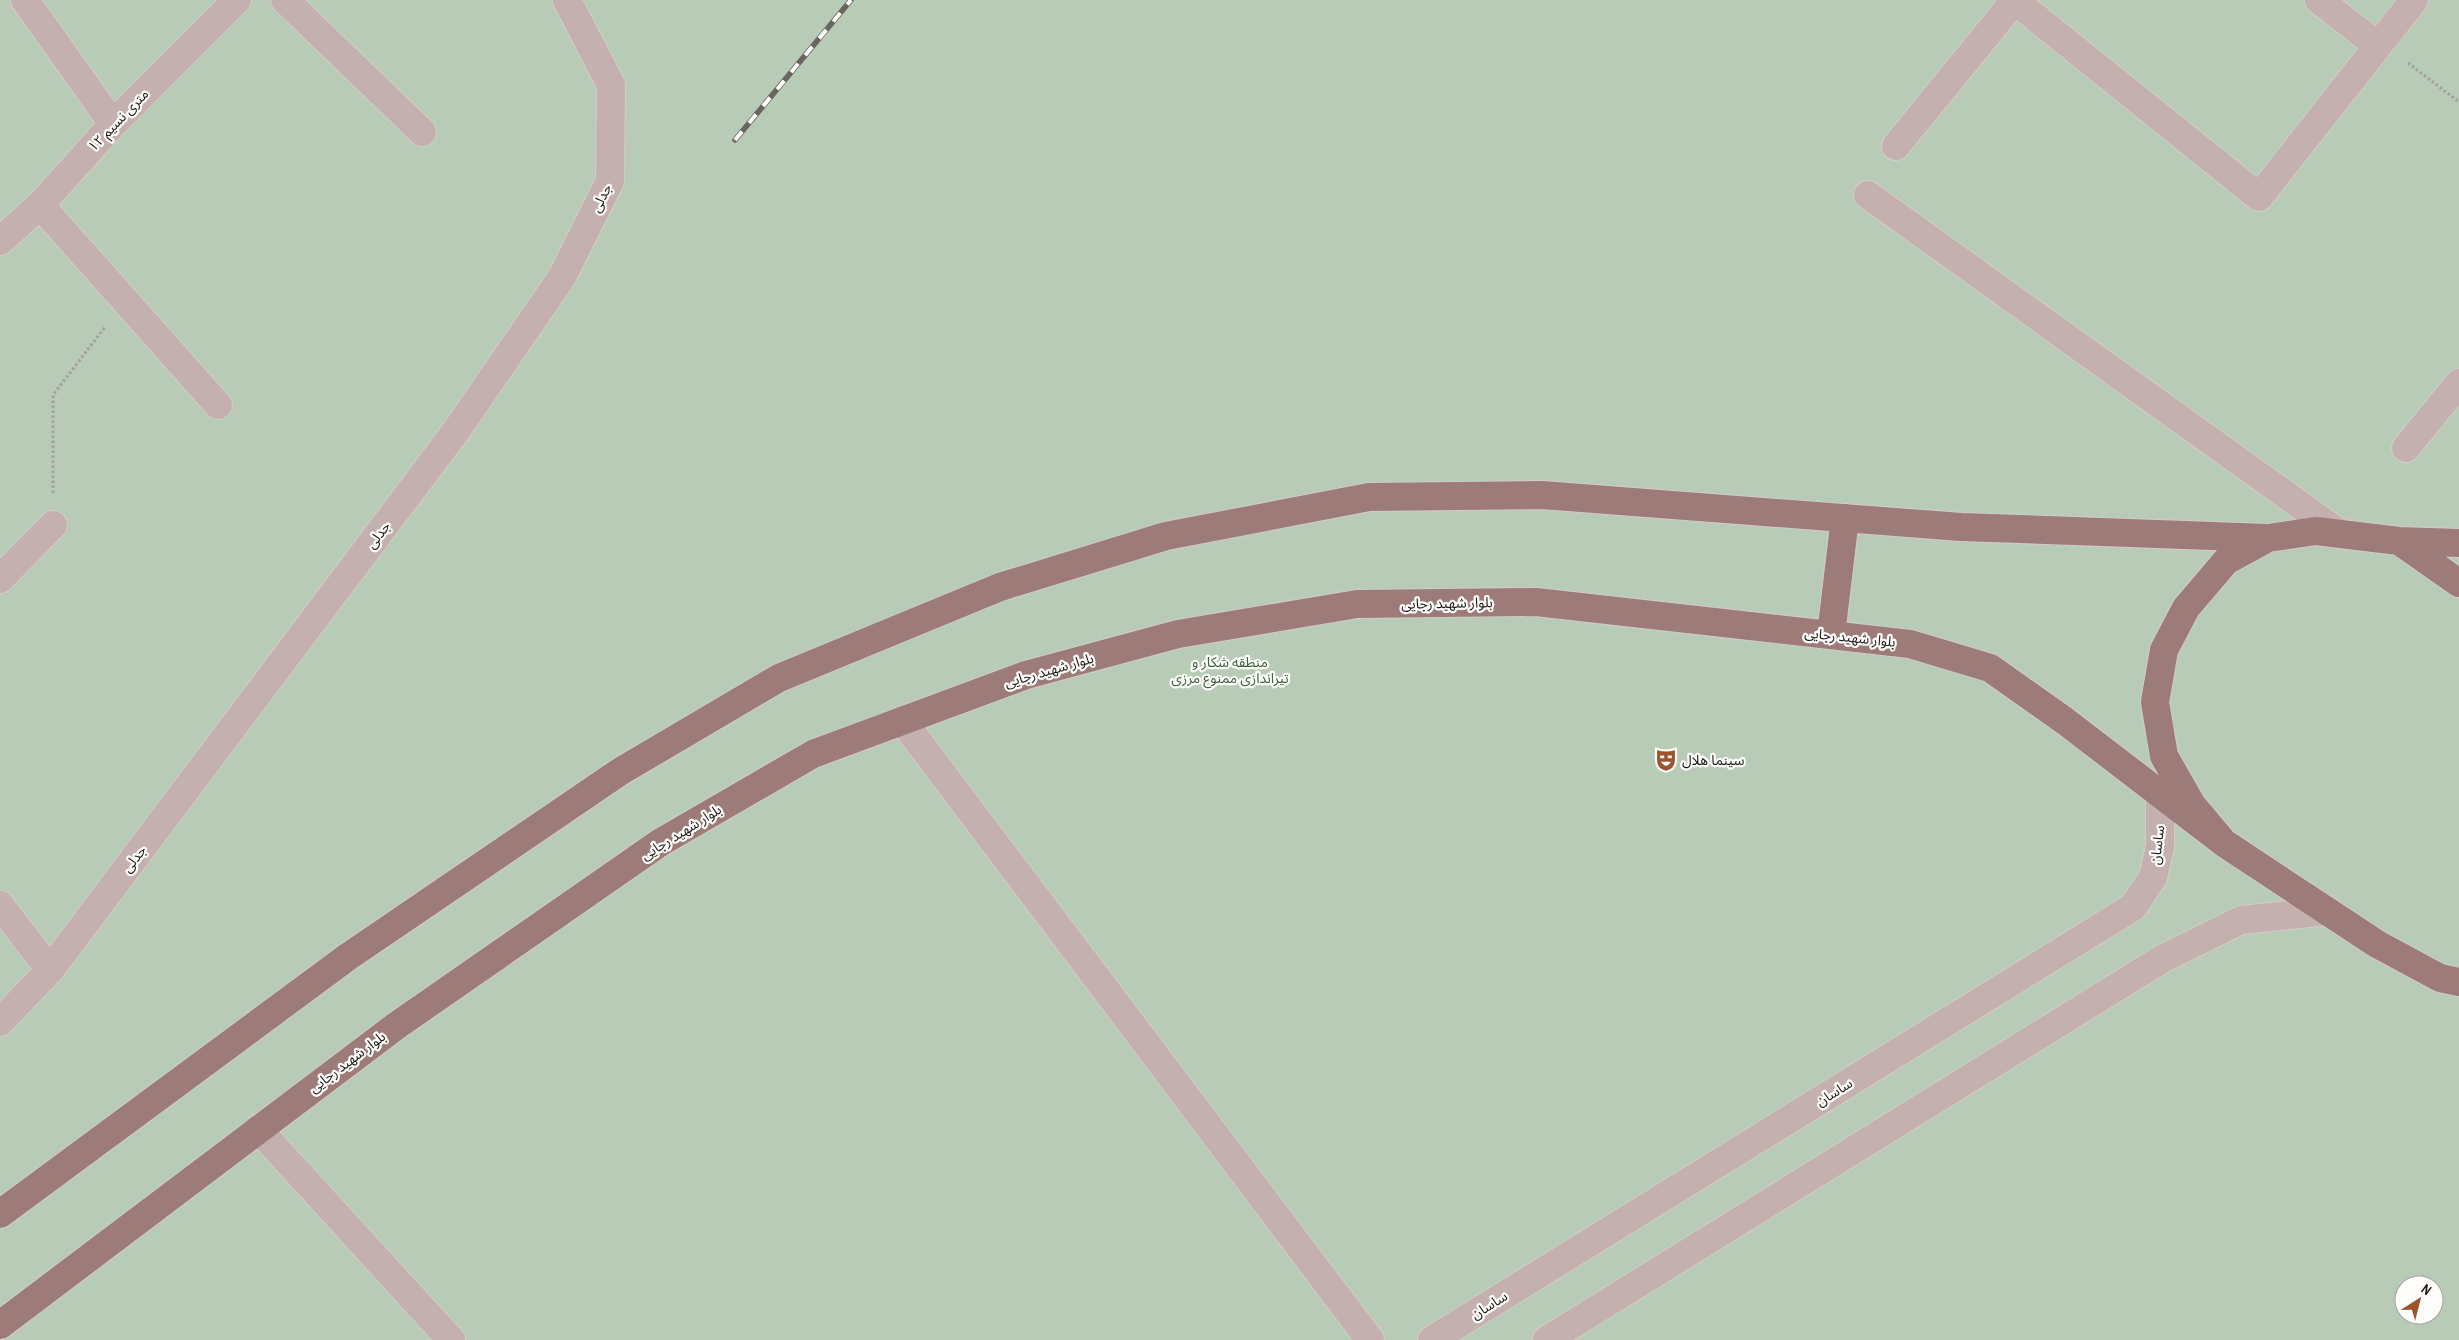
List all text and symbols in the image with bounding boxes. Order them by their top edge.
street label: ۱۲ متری نسیم [84,85,154,156]
street label: جدلی [586,181,616,215]
street label: جدلی [362,518,394,552]
street label: بلوار شهید رجایی [1401,593,1493,613]
street label: بلوار شهید رجایی [1804,623,1897,651]
street label: بلوار شهید رجایی [1003,649,1096,691]
park label: منطقه شکار و تیراندازی ممنوع مرزی [1171,653,1289,689]
theatre icon: سینما هلال [1653,747,1679,773]
place label: سینما هلال [1682,751,1745,769]
street label: بلوار شهید رجایی [637,800,725,864]
street label: ساسان [2146,824,2168,866]
street label: جدلی [118,842,150,876]
street label: بلوار شهید رجایی [305,1027,389,1097]
street label: ساسان [1812,1074,1856,1110]
north arrow [2394,1275,2444,1325]
text: N [2418,1280,2435,1299]
street label: ساسان [1467,1287,1511,1323]

